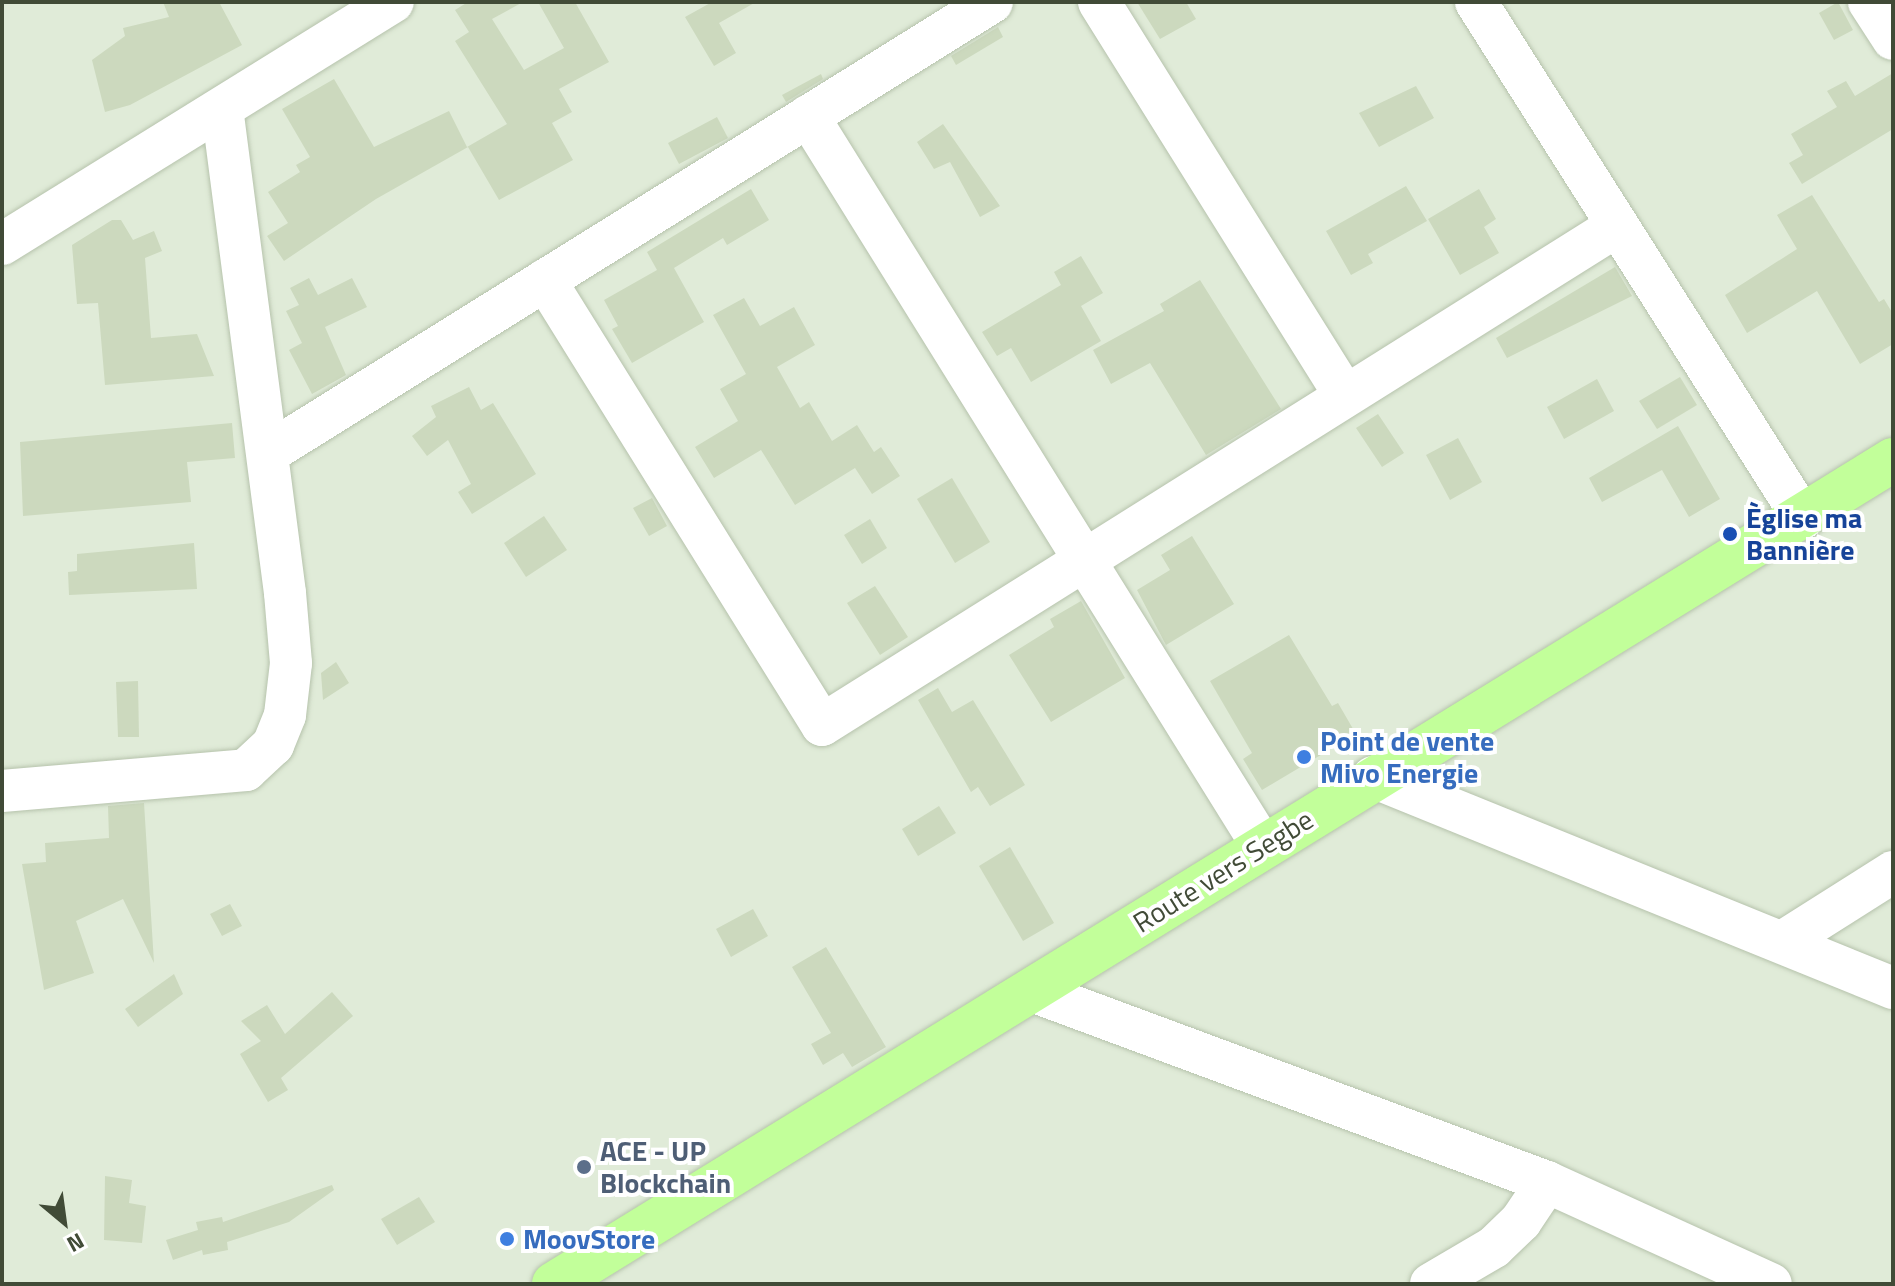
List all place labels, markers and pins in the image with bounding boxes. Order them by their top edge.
place label: Èglise ma Bannière [1746,501,1862,567]
marker: Èglise ma Bannière [1721,525,1739,543]
place label: Point de vente Mivo Energie [1320,724,1494,790]
marker: Point de vente Mivo Energie [1295,748,1313,766]
place label: ACE - UP Blockchain [600,1134,731,1200]
marker: ACE - UP Blockchain [575,1158,593,1176]
place label: MoovStore [523,1222,655,1256]
marker: MoovStore [498,1230,516,1248]

